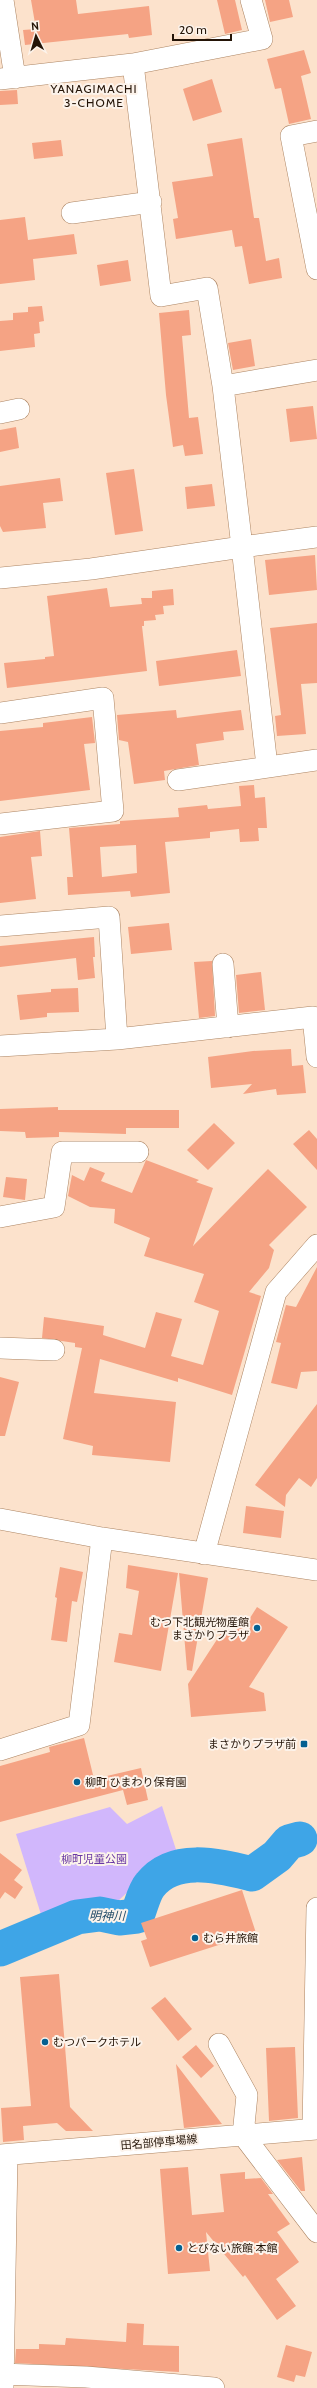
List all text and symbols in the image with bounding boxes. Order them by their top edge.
north arrow [16,16,56,56]
scale bar [173,16,231,42]
text: N [31,19,40,33]
text: 20 m [179,22,207,37]
district label: YANAGIMACHI 3-CHOME [49,81,138,110]
place label: むつ下北観光物産館 まさかりプラザ [150,1615,249,1642]
marker: むつ下北観光物産館 まさかりプラザ [252,1623,262,1633]
place label: まさかりプラザ前 [208,1737,296,1751]
marker: まさかりプラザ前 [299,1739,309,1749]
place label: 柳町 ひまわり保育園 [85,1775,186,1789]
marker: 柳町 ひまわり保育園 [72,1777,82,1787]
park label: 柳町児童公園 [61,1852,127,1866]
water label: 明神川 [89,1908,127,1923]
place label: むら井旅館 [203,1931,258,1945]
marker: むら井旅館 [190,1933,200,1943]
place label: むつパークホテル [53,2035,141,2049]
marker: むつパークホテル [40,2037,50,2047]
street label: 田名部停車場線 [120,2132,198,2152]
place label: とびない旅館 本館 [187,2241,277,2255]
marker: とびない旅館 本館 [174,2243,184,2253]

